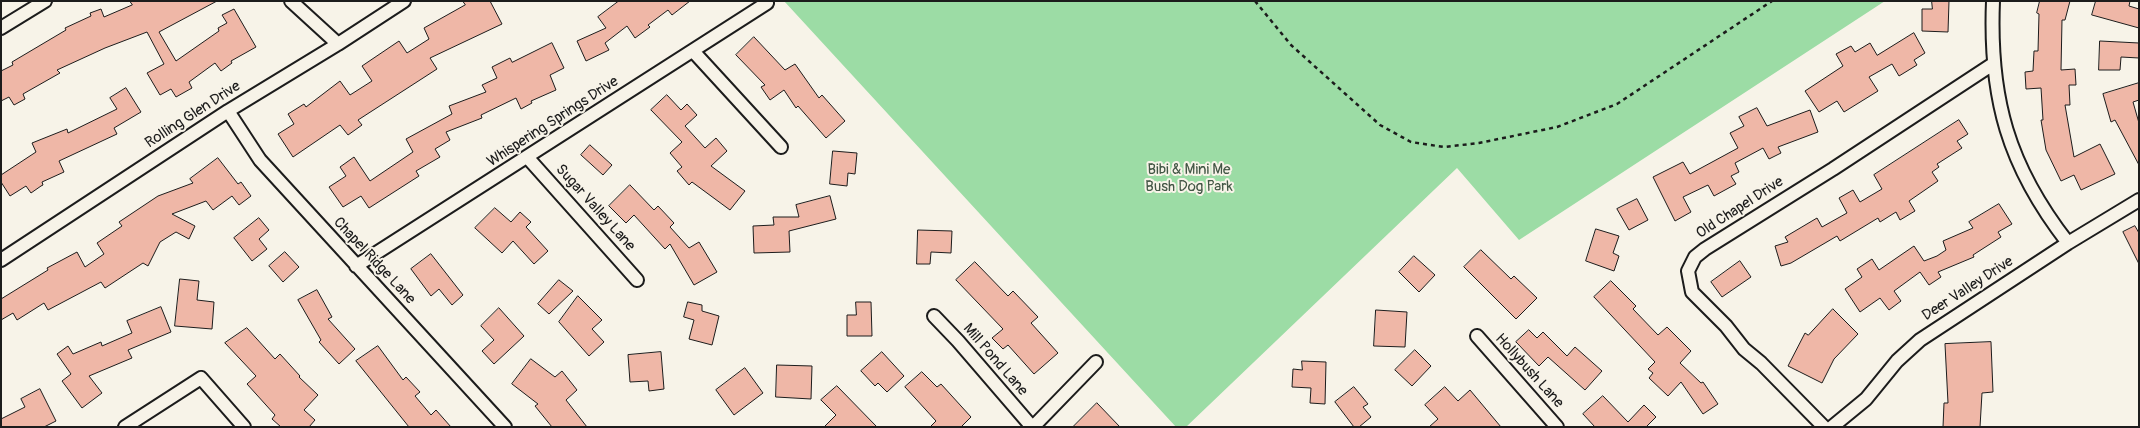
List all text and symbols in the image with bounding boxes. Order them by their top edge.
street label: Whispering Springs Drive [484,73,622,171]
street label: Rolling Glen Drive [142,78,244,152]
street label: Sugar Valley Lane [551,161,639,255]
park label: Bibi & Mini Me Bush Dog Park [1145,161,1233,196]
street label: Old Chapel Drive [1693,173,1787,243]
street label: Chapel Ridge Lane [329,214,419,308]
street label: Deer Valley Drive [1919,253,2017,325]
street label: Mill Pond Lane [959,320,1031,400]
street label: Hollybush Lane [1491,330,1567,412]

